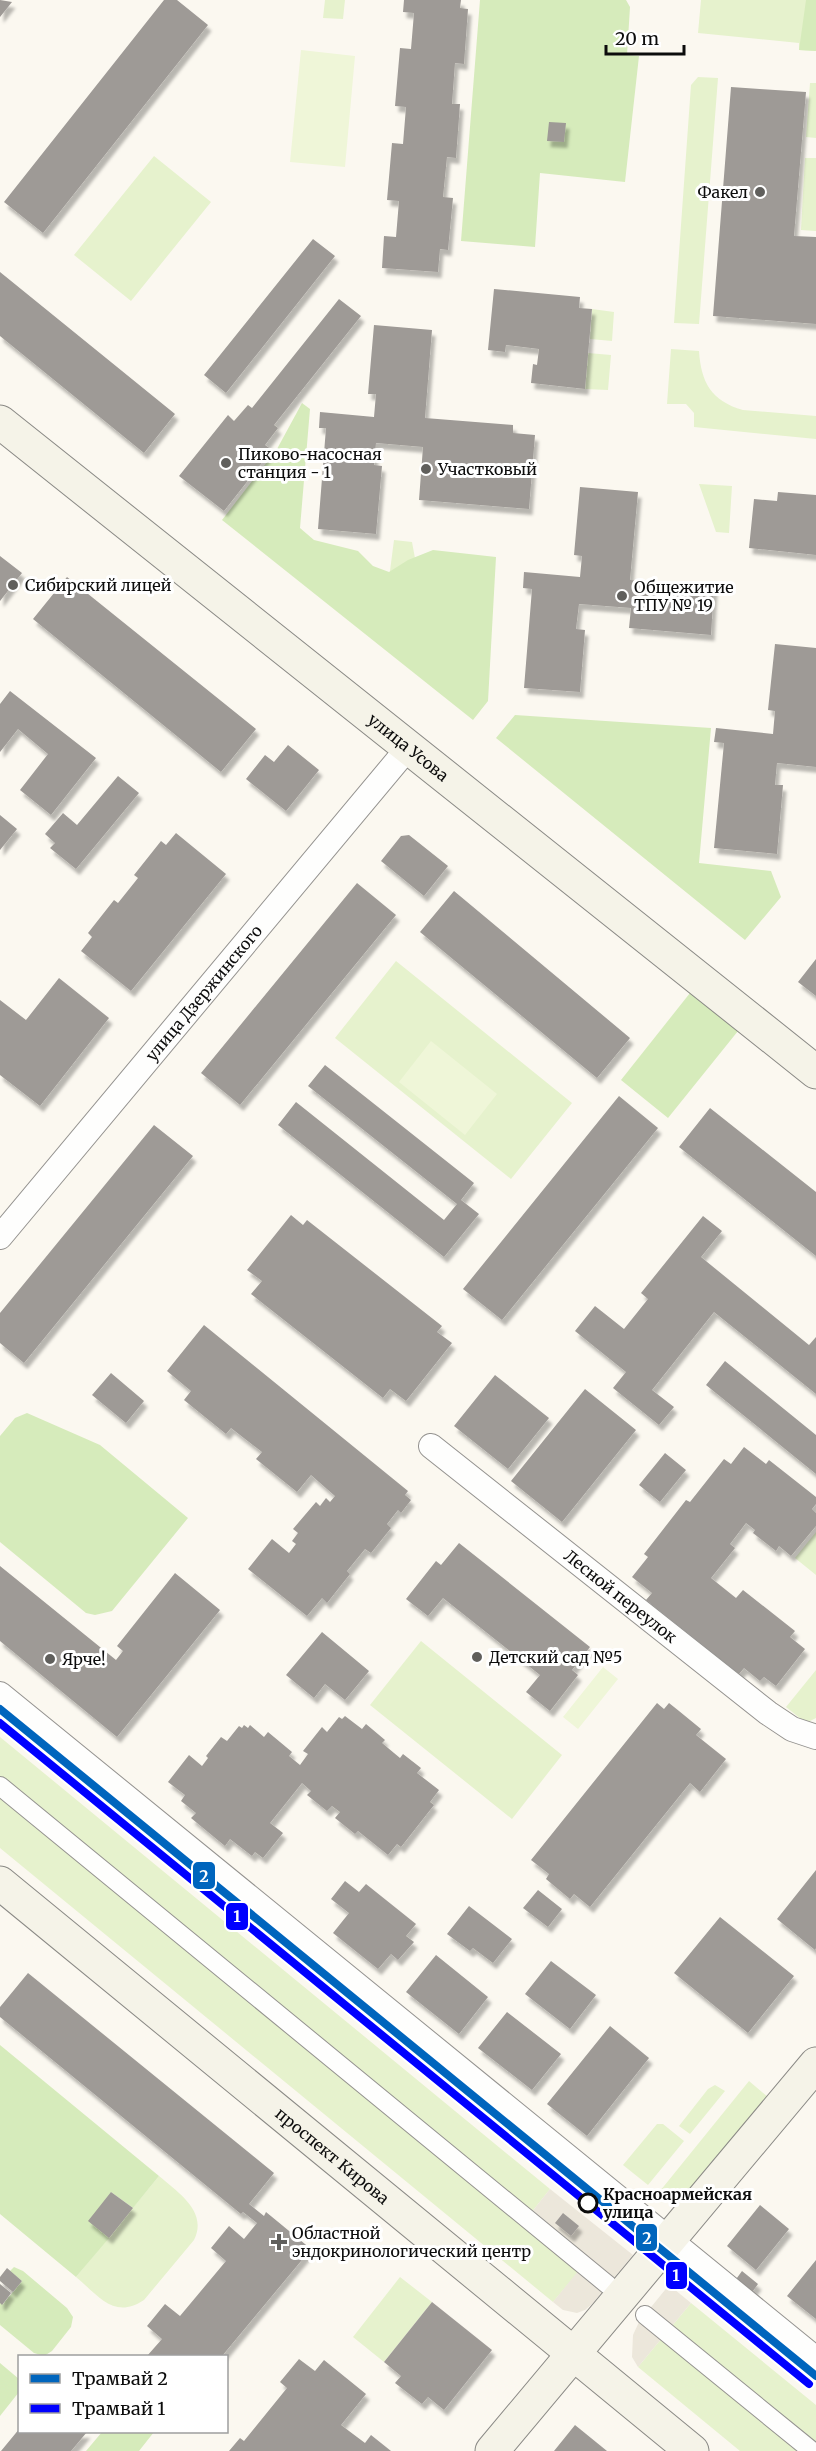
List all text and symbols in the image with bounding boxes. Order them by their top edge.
scale bar [606,18,684,56]
text: 20 m [615,27,659,50]
place label: Факел [698,182,748,202]
marker: Факел [753,185,767,199]
place label: Пиково-насосная станция - 1 [238,444,382,482]
marker: Пиково-насосная станция - 1 [219,456,233,470]
place label: Участковый [437,459,537,479]
marker: Участковый [419,462,433,476]
place label: Сибирский лицей [25,575,172,595]
place label: Общежитие ТПУ № 19 [634,577,734,615]
marker: Сибирский лицей [6,578,20,592]
marker: Общежитие ТПУ № 19 [615,589,629,603]
street label: улица Усова [364,709,453,786]
street label: улица Дзержинского [141,921,266,1065]
street label: Лесной переулок [560,1546,681,1647]
place label: Детский сад №5 [489,1647,622,1667]
place label: Ярче! [62,1649,106,1669]
marker: Детский сад №5 [470,1650,484,1664]
marker: Ярче! [43,1652,57,1666]
line badge: 2 [192,1861,216,1890]
text: 2 [199,1866,209,1886]
line badge: 1 [225,1902,249,1931]
text: 1 [233,1906,241,1926]
street label: проспект Кирова [271,2103,394,2209]
place label: Красноармейская улица [603,2184,752,2222]
marker: Красноармейская улица [578,2193,598,2213]
place label: Областной эндокринологический центр [292,2223,531,2261]
line badge: 2 [635,2223,658,2252]
text: 2 [642,2228,652,2248]
marker: Областной эндокринологический центр [270,2233,288,2251]
line badge: 1 [665,2261,688,2290]
text: 1 [672,2265,680,2285]
legend [18,2355,228,2433]
text: Трамвай 2 [72,2367,168,2390]
text: Трамвай 1 [72,2397,166,2420]

